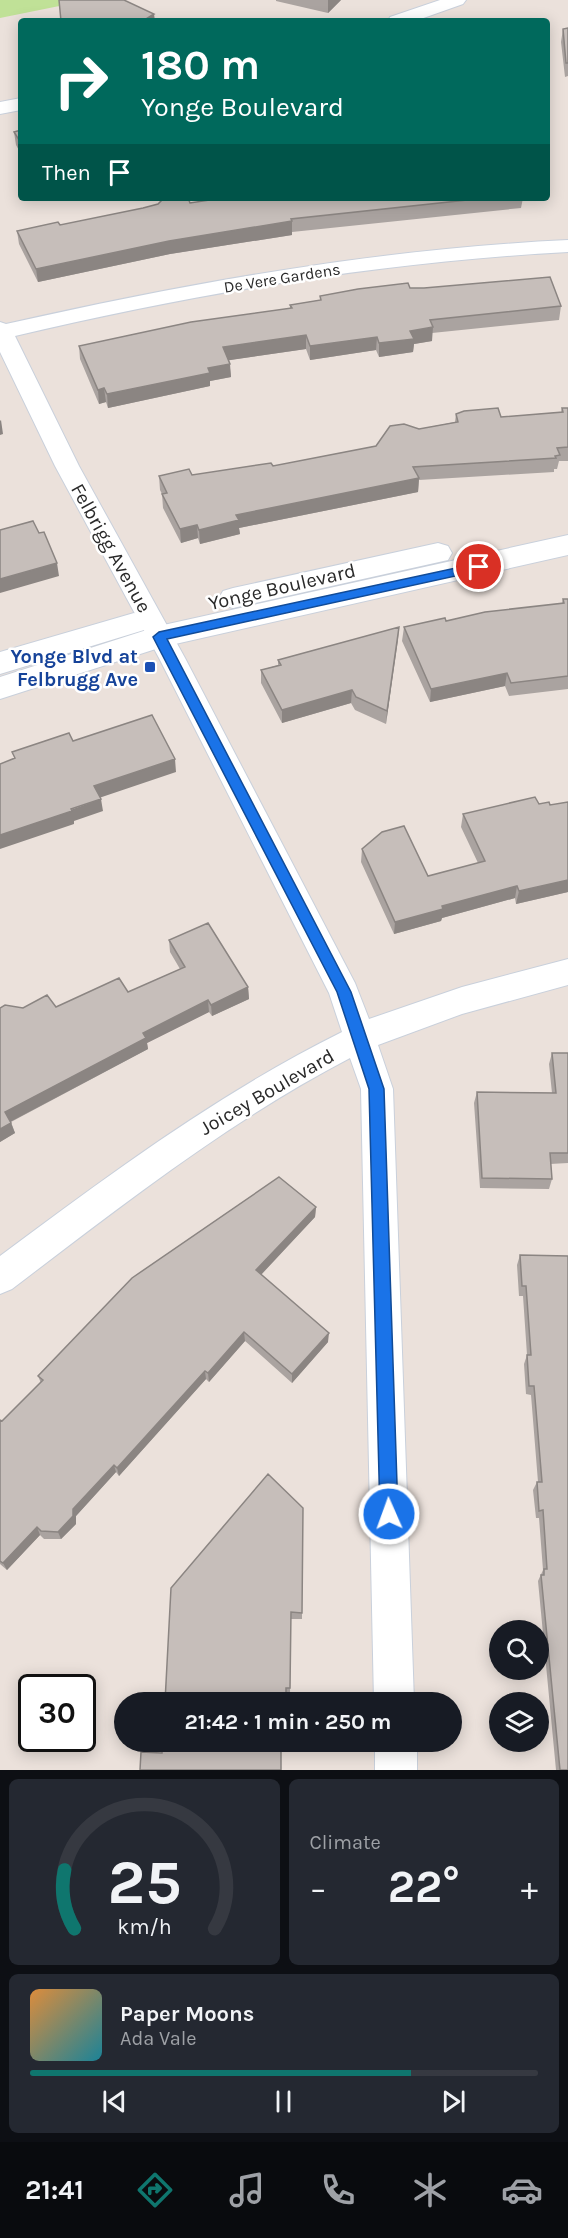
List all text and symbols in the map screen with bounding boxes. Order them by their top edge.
text: 180 m [141,40,260,90]
icon: right [42,42,120,120]
text: Yonge Boulevard [141,91,344,123]
icon: arrive [103,156,136,189]
text: Then [42,160,91,186]
street label: De Vere Gardens [222,259,342,297]
street label: Felbrigg Avenue [66,479,156,617]
pin [453,541,504,592]
icon: arrive [462,550,495,583]
street label: Yonge Boulevard [206,559,358,615]
place label: Yonge Blvd at Felbrugg Ave [10,645,138,691]
marker: Yonge Blvd at Felbrugg Ave [143,660,157,674]
street label: Joicey Boulevard [196,1044,338,1140]
position arrow [357,1482,421,1546]
map controls [489,1620,549,1752]
button: search [489,1620,549,1680]
speed limit sign: 30 [18,1674,96,1752]
button: layers [489,1692,549,1752]
text: 21:42 · 1 min · 250 m [185,1709,391,1735]
text: Climate [310,1831,381,1854]
text: 25 [107,1846,181,1919]
text: 22° [388,1861,460,1913]
text: − [310,1869,327,1907]
text: + [521,1869,538,1907]
text: km/h [117,1914,171,1939]
text: Paper Moons [120,2001,254,2027]
text: Ada Vale [120,2027,197,2050]
icon: previous [98,2085,131,2118]
icon: pause [267,2085,300,2118]
icon: next [437,2085,470,2118]
icon: directions [134,2169,176,2211]
icon: music [226,2169,268,2211]
icon: phone [317,2169,359,2211]
icon: climate [409,2169,451,2211]
icon: car [501,2169,543,2211]
text: 21:41 [25,2174,84,2206]

